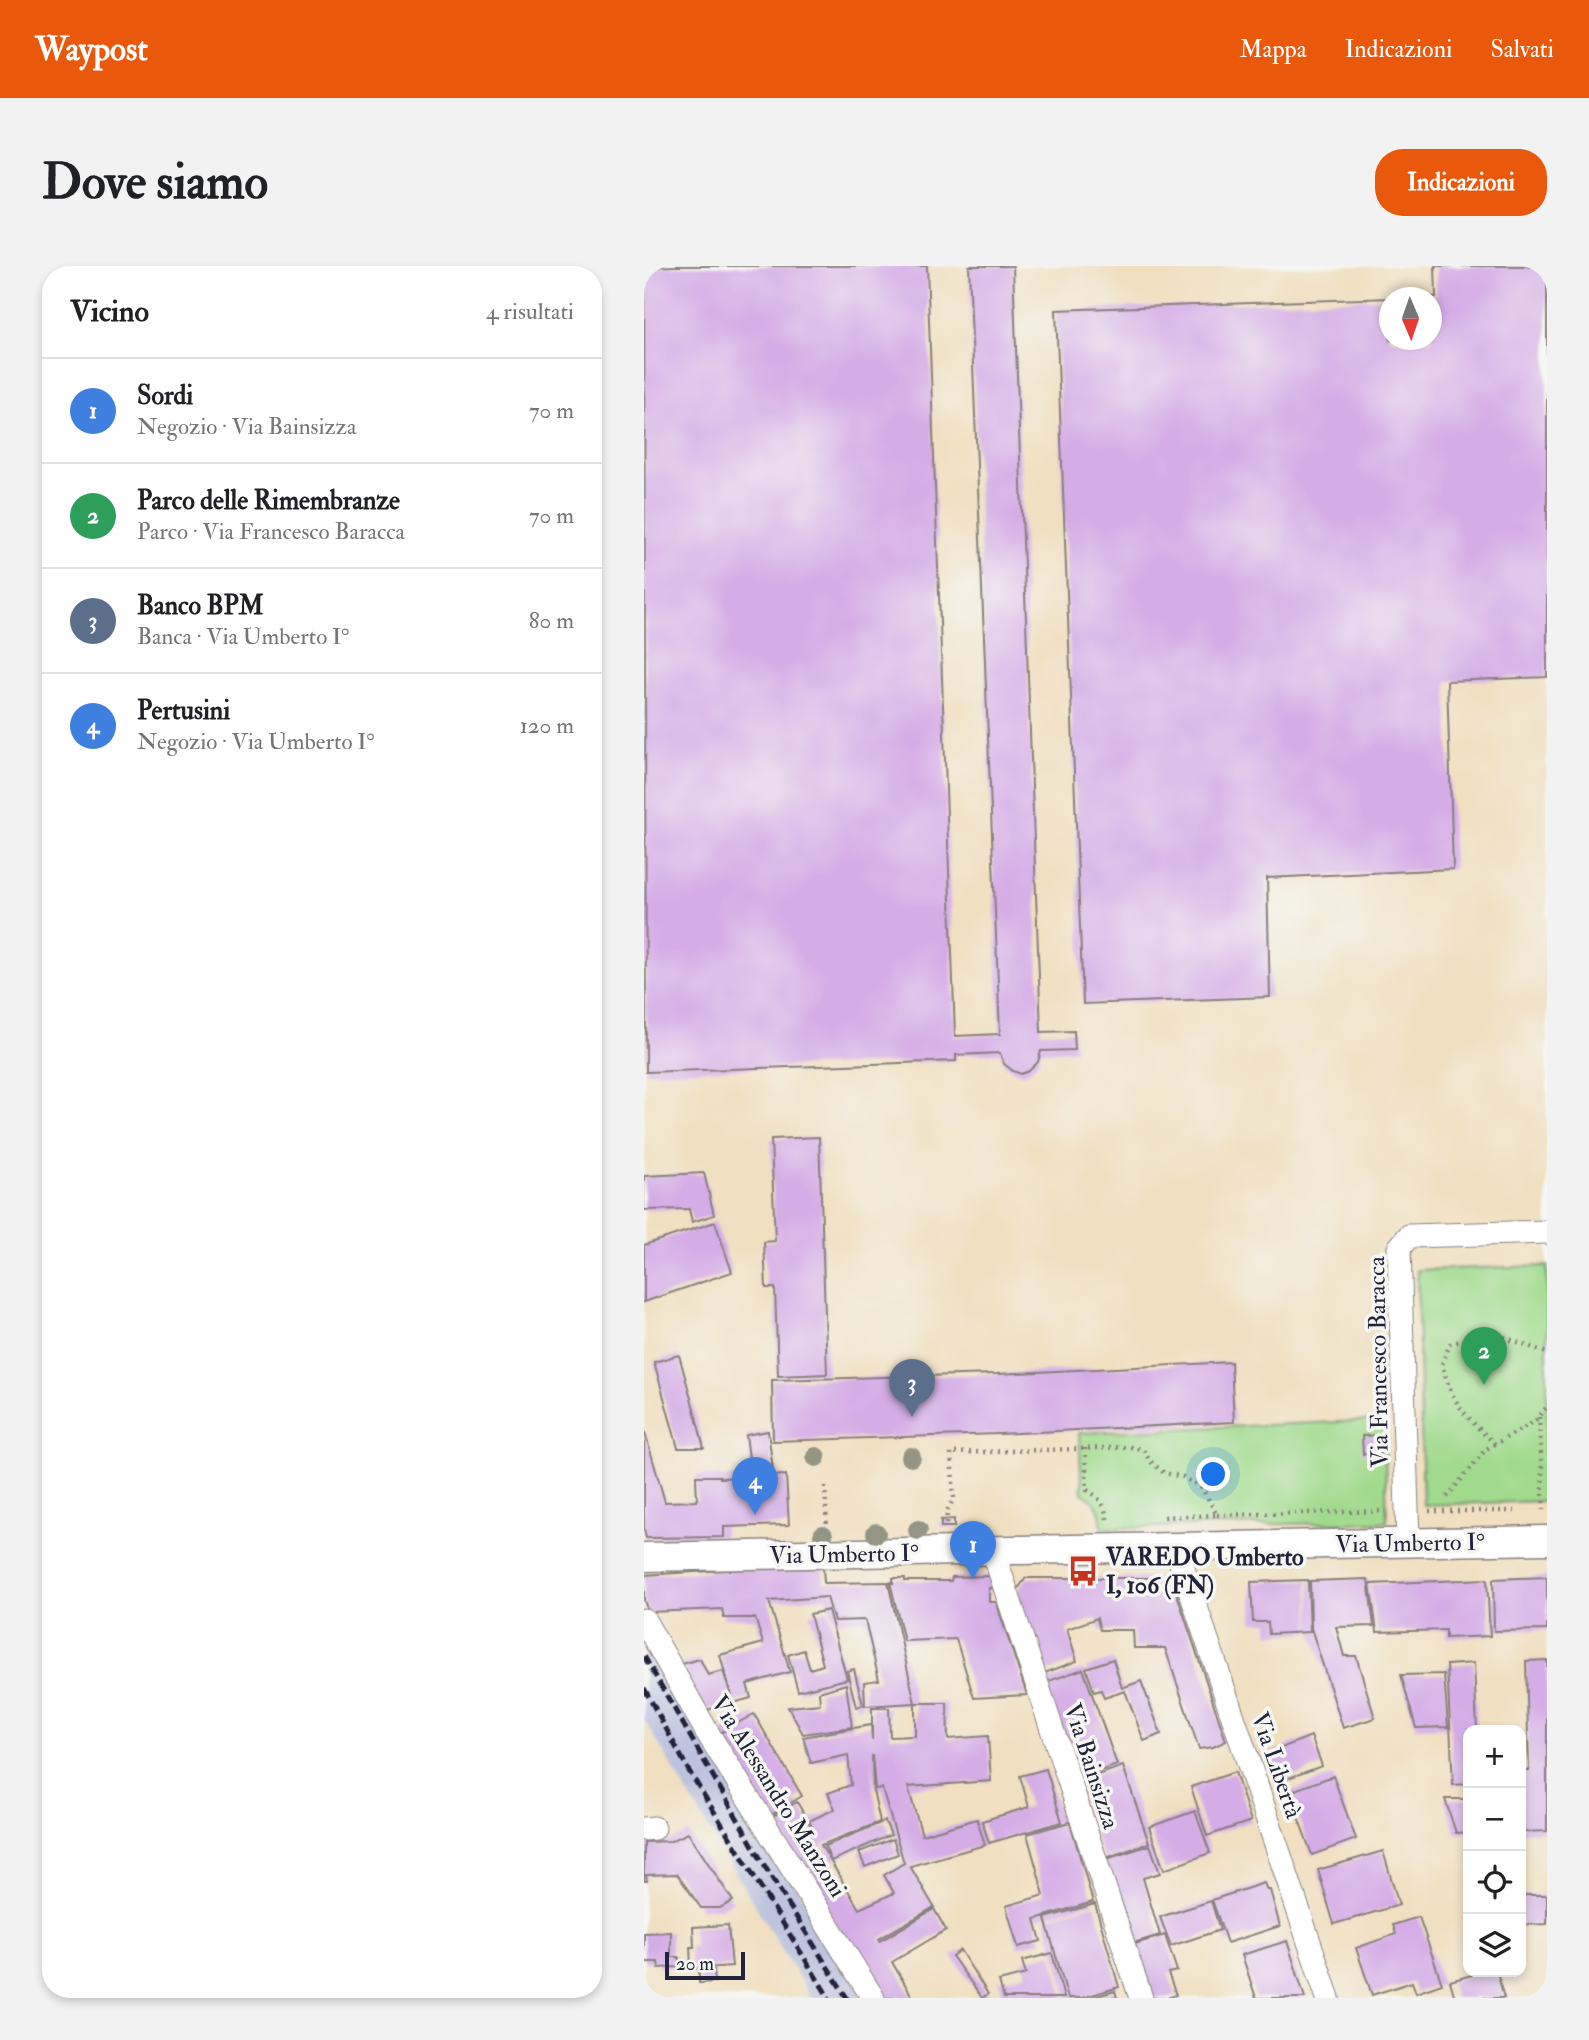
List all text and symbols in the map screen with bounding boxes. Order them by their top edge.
text: Waypost [35,29,148,70]
text: Mappa [1240,34,1307,65]
text: Indicazioni [1345,34,1452,65]
text: Salvati [1490,34,1554,65]
button: Indicazioni [1375,149,1547,216]
text: Dove siamo [42,152,268,213]
north arrow [1379,287,1442,350]
text: Vicino [70,293,149,330]
text: 4 risultati [486,297,574,326]
text: Sordi [137,380,193,412]
text: 1 [89,396,97,425]
text: 70 m [529,396,574,425]
text: Negozio · Via Bainsizza [137,412,356,441]
text: Parco delle Rimembranze [137,485,400,517]
text: 2 [87,501,99,530]
text: 70 m [529,501,574,530]
text: Parco · Via Francesco Baracca [137,517,405,546]
text: Banco BPM [137,590,264,622]
text: 3 [89,606,97,635]
text: 80 m [529,606,574,635]
text: Banca · Via Umberto I° [137,622,349,651]
text: Pertusini [137,695,230,727]
text: 4 [87,711,99,740]
text: 120 m [520,711,574,740]
text: Negozio · Via Umberto I° [137,727,375,756]
street label: Via Francesco Baracca [1361,1255,1396,1468]
pin: 2 [1461,1327,1507,1385]
pin: 3 [889,1359,935,1417]
pin: 4 [732,1457,778,1515]
your location [1196,1457,1230,1491]
pin: 1 [950,1521,996,1579]
street label: Via Umberto I° [1335,1527,1485,1560]
street label: Via Umberto I° [769,1538,919,1571]
place label: VAREDO Umberto I, 106 (FN) [1105,1542,1304,1601]
bus stop icon: VAREDO Umberto I, 106 (FN) [1066,1554,1100,1588]
street label: Via Alessandro Manzoni [704,1689,853,1903]
street label: Via Bainsizza [1057,1699,1127,1834]
street label: Via Libertà [1244,1708,1309,1823]
map controls [1463,1725,1526,1977]
button: + [1463,1725,1526,1788]
button: − [1463,1788,1526,1851]
button: locate [1463,1851,1526,1914]
button: layers [1463,1914,1526,1977]
scale bar [665,1949,746,1981]
text: 20 m [676,1952,714,1976]

